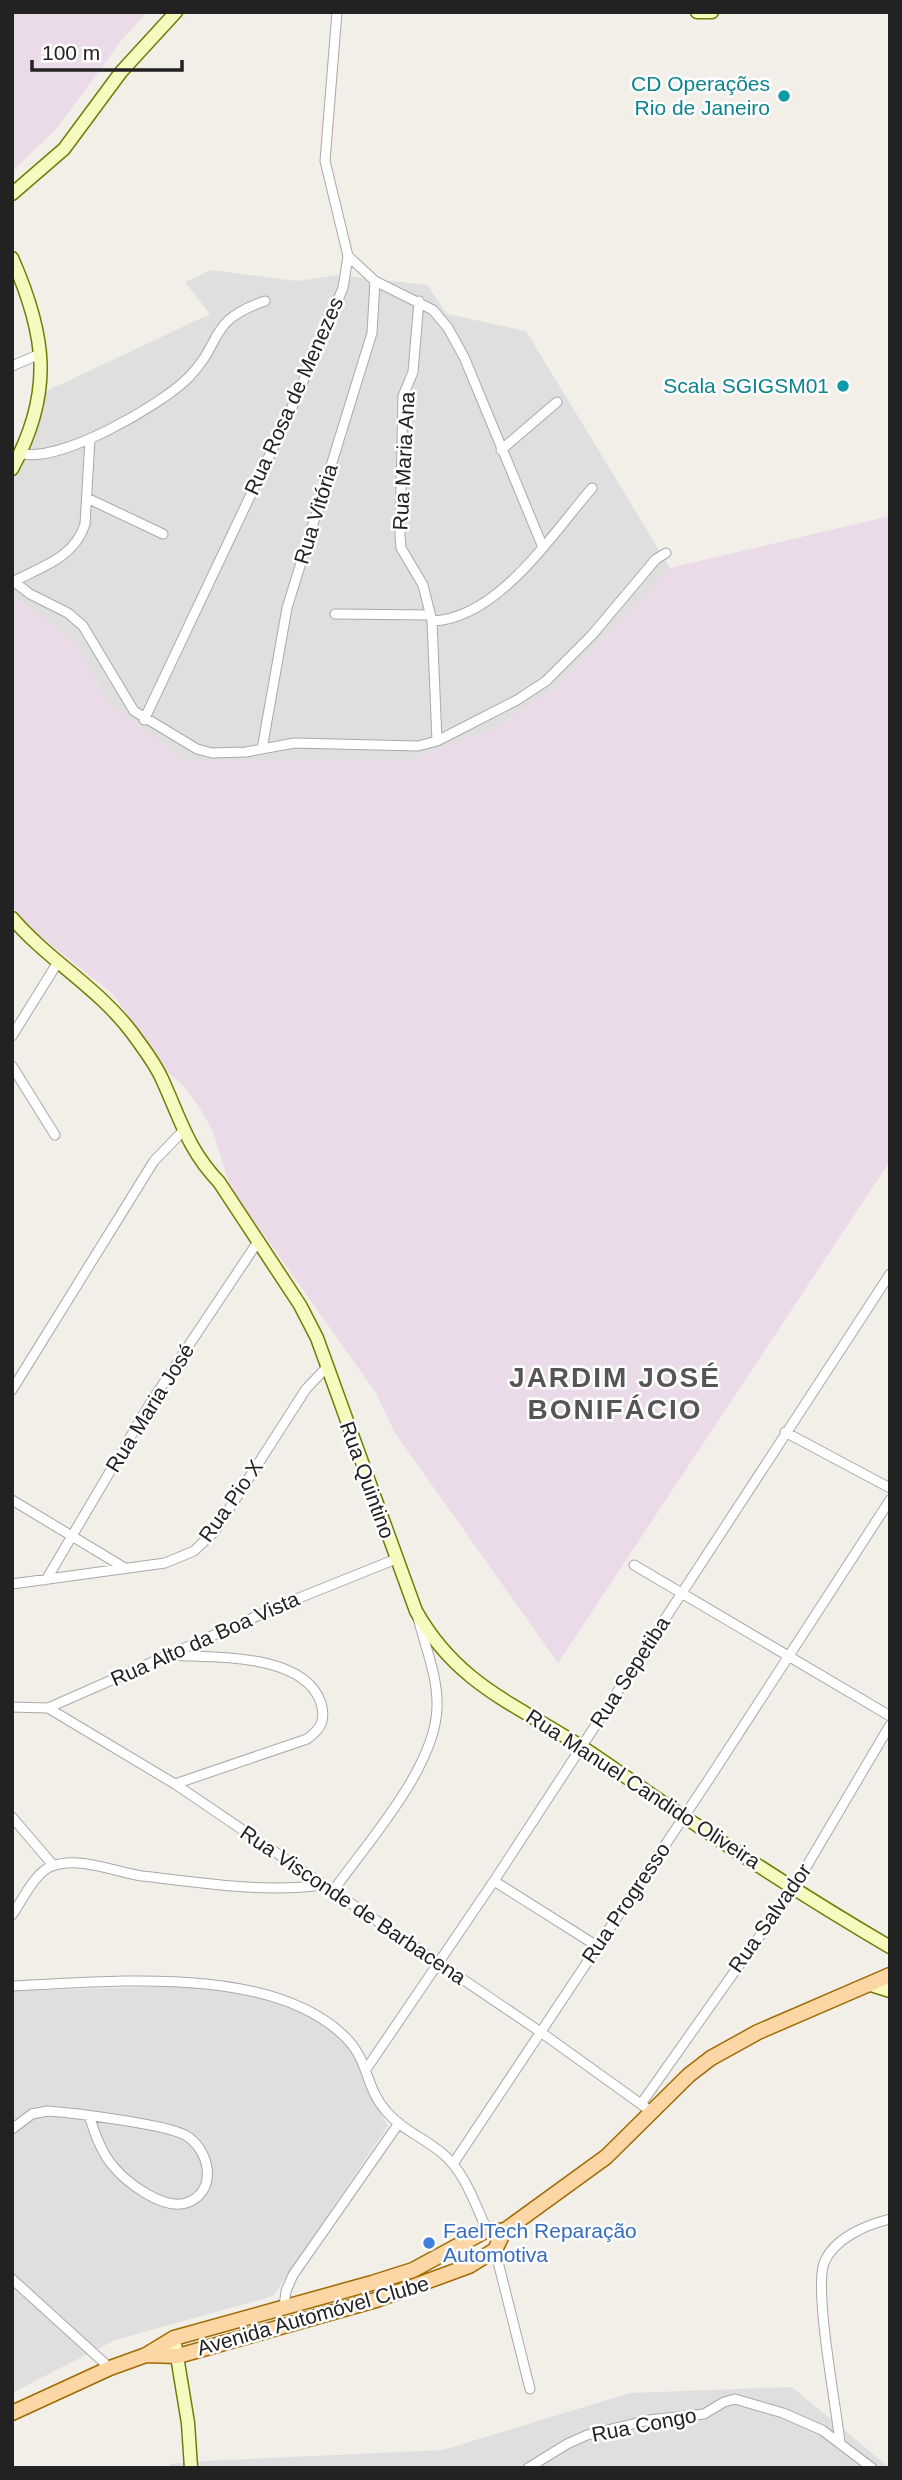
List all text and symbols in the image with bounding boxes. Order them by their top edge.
scale bar [32,28,182,72]
text: 100 m [42,41,100,64]
place label: CD Operações Rio de Janeiro [631,72,770,119]
marker: CD Operações Rio de Janeiro [776,88,792,104]
street label: Rua Rosa de Menezes [240,294,347,498]
place label: Scala SGIGSM01 [663,374,829,397]
marker: Scala SGIGSM01 [835,378,851,394]
street label: Rua Maria Ana [388,391,419,531]
street label: Rua Vitória [289,461,342,567]
street label: Rua Maria José [101,1339,198,1476]
district label: JARDIM JOSÉ BONIFÁCIO [509,1362,721,1425]
street label: Rua Quintino [336,1418,399,1541]
street label: Rua Pio X [194,1455,267,1546]
street label: Rua Alto da Boa Vista [107,1586,303,1691]
street label: Rua Sepetiba [585,1612,674,1731]
street label: Rua Manuel Candido Oliveira [522,1704,765,1873]
street label: Rua Visconde de Barbacena [236,1820,471,1989]
street label: Rua Progresso [577,1838,674,1967]
street label: Rua Salvador [724,1859,816,1976]
place label: FaelTech Reparação Automotiva [443,2219,637,2266]
marker: FaelTech Reparação Automotiva [421,2235,437,2251]
street label: Avenida Automóvel Clube [194,2271,431,2360]
street label: Rua Congo [590,2403,698,2446]

